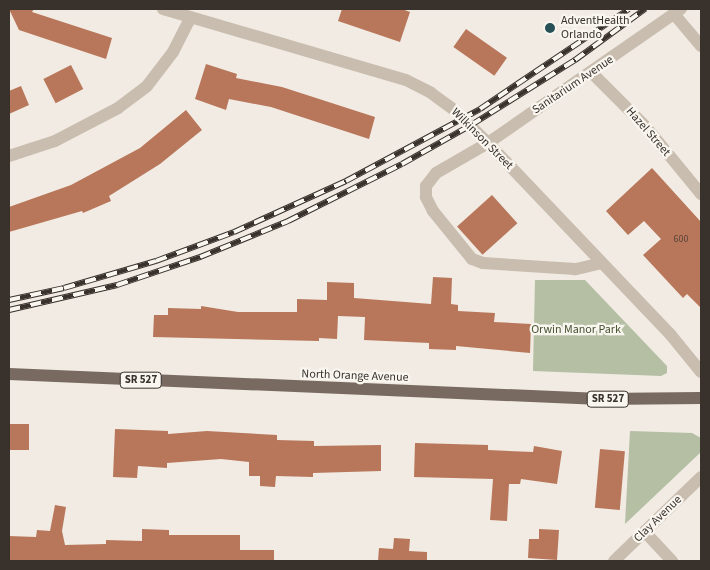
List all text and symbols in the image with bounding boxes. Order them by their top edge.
place label: AdventHealth Orlando [561,14,630,42]
marker: AdventHealth Orlando [543,21,557,35]
street label: Sanitarium Avenue [530,53,616,117]
street label: Wilkinson Street [448,105,516,173]
street label: Hazel Street [623,105,673,159]
house number: 600 [674,234,688,246]
park label: Orwin Manor Park [531,323,621,337]
street label: North Orange Avenue [301,367,409,385]
road number: SR 527 [120,372,162,388]
road number: SR 527 [587,390,629,408]
street label: Clay Avenue [631,493,685,545]

